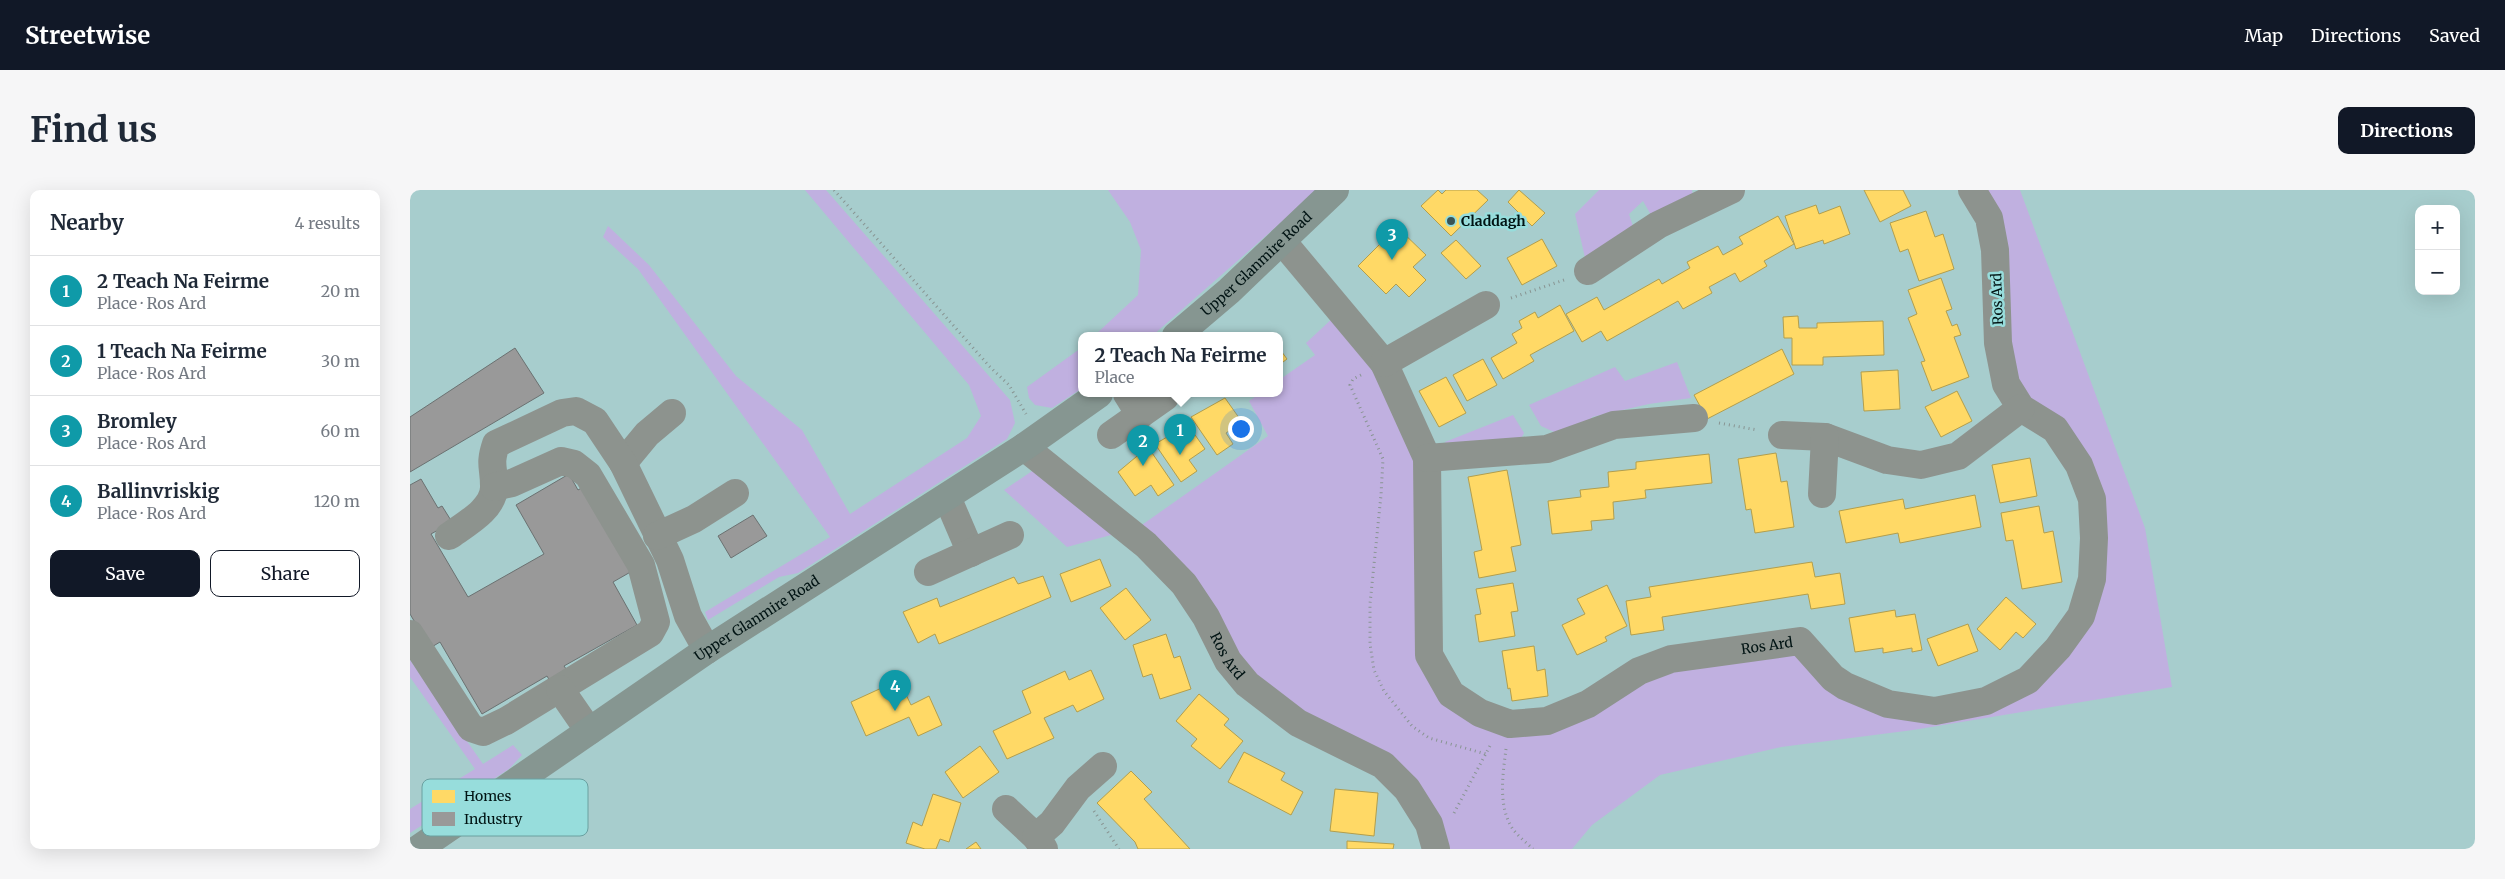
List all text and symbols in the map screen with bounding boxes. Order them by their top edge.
text: Streetwise [25,20,150,51]
text: Map [2245,24,2283,47]
text: Directions [2311,24,2401,47]
text: Saved [2429,24,2480,47]
button: Directions [2338,107,2475,154]
text: Find us [30,108,157,152]
map controls [2415,205,2460,295]
button: + [2415,205,2460,250]
street label: Upper Glanmire Road [1197,208,1316,320]
text: Nearby [50,209,124,236]
place label: Claddagh [1461,212,1526,230]
text: 4 results [294,213,360,233]
marker: Claddagh [1445,215,1457,227]
pin: 3 [1376,219,1408,260]
button: − [2415,250,2460,295]
text: 2 Teach Na Feirme [97,269,269,293]
street label: Ros Ard [1987,272,2007,325]
text: 1 [62,281,70,301]
text: 20 m [321,281,360,301]
text: Place · Ros Ard [97,293,206,313]
popup [1078,332,1283,397]
text: 1 Teach Na Feirme [97,339,267,363]
text: 2 Teach Na Feirme [1094,343,1267,367]
text: 2 [61,351,71,371]
text: 30 m [321,351,360,371]
text: Place · Ros Ard [97,363,206,383]
text: Place [1094,367,1134,387]
text: Bromley [97,409,177,433]
pin: 1 [1164,414,1196,455]
your location [1228,416,1254,442]
text: 3 [61,421,71,441]
text: 60 m [320,421,360,441]
pin: 2 [1127,425,1159,466]
text: Place · Ros Ard [97,433,206,453]
text: Ballinvriskig [97,479,219,503]
text: 4 [61,491,71,511]
text: 120 m [314,491,360,511]
text: Place · Ros Ard [97,503,206,523]
button: Save [50,550,200,597]
button: Share [210,550,360,597]
street label: Upper Glanmire Road [691,571,823,665]
street label: Ros Ard [1206,629,1249,684]
street label: Ros Ard [1740,633,1795,658]
pin: 4 [879,670,911,711]
legend [422,779,588,836]
text: Homes [464,787,511,805]
text: Industry [464,810,523,828]

